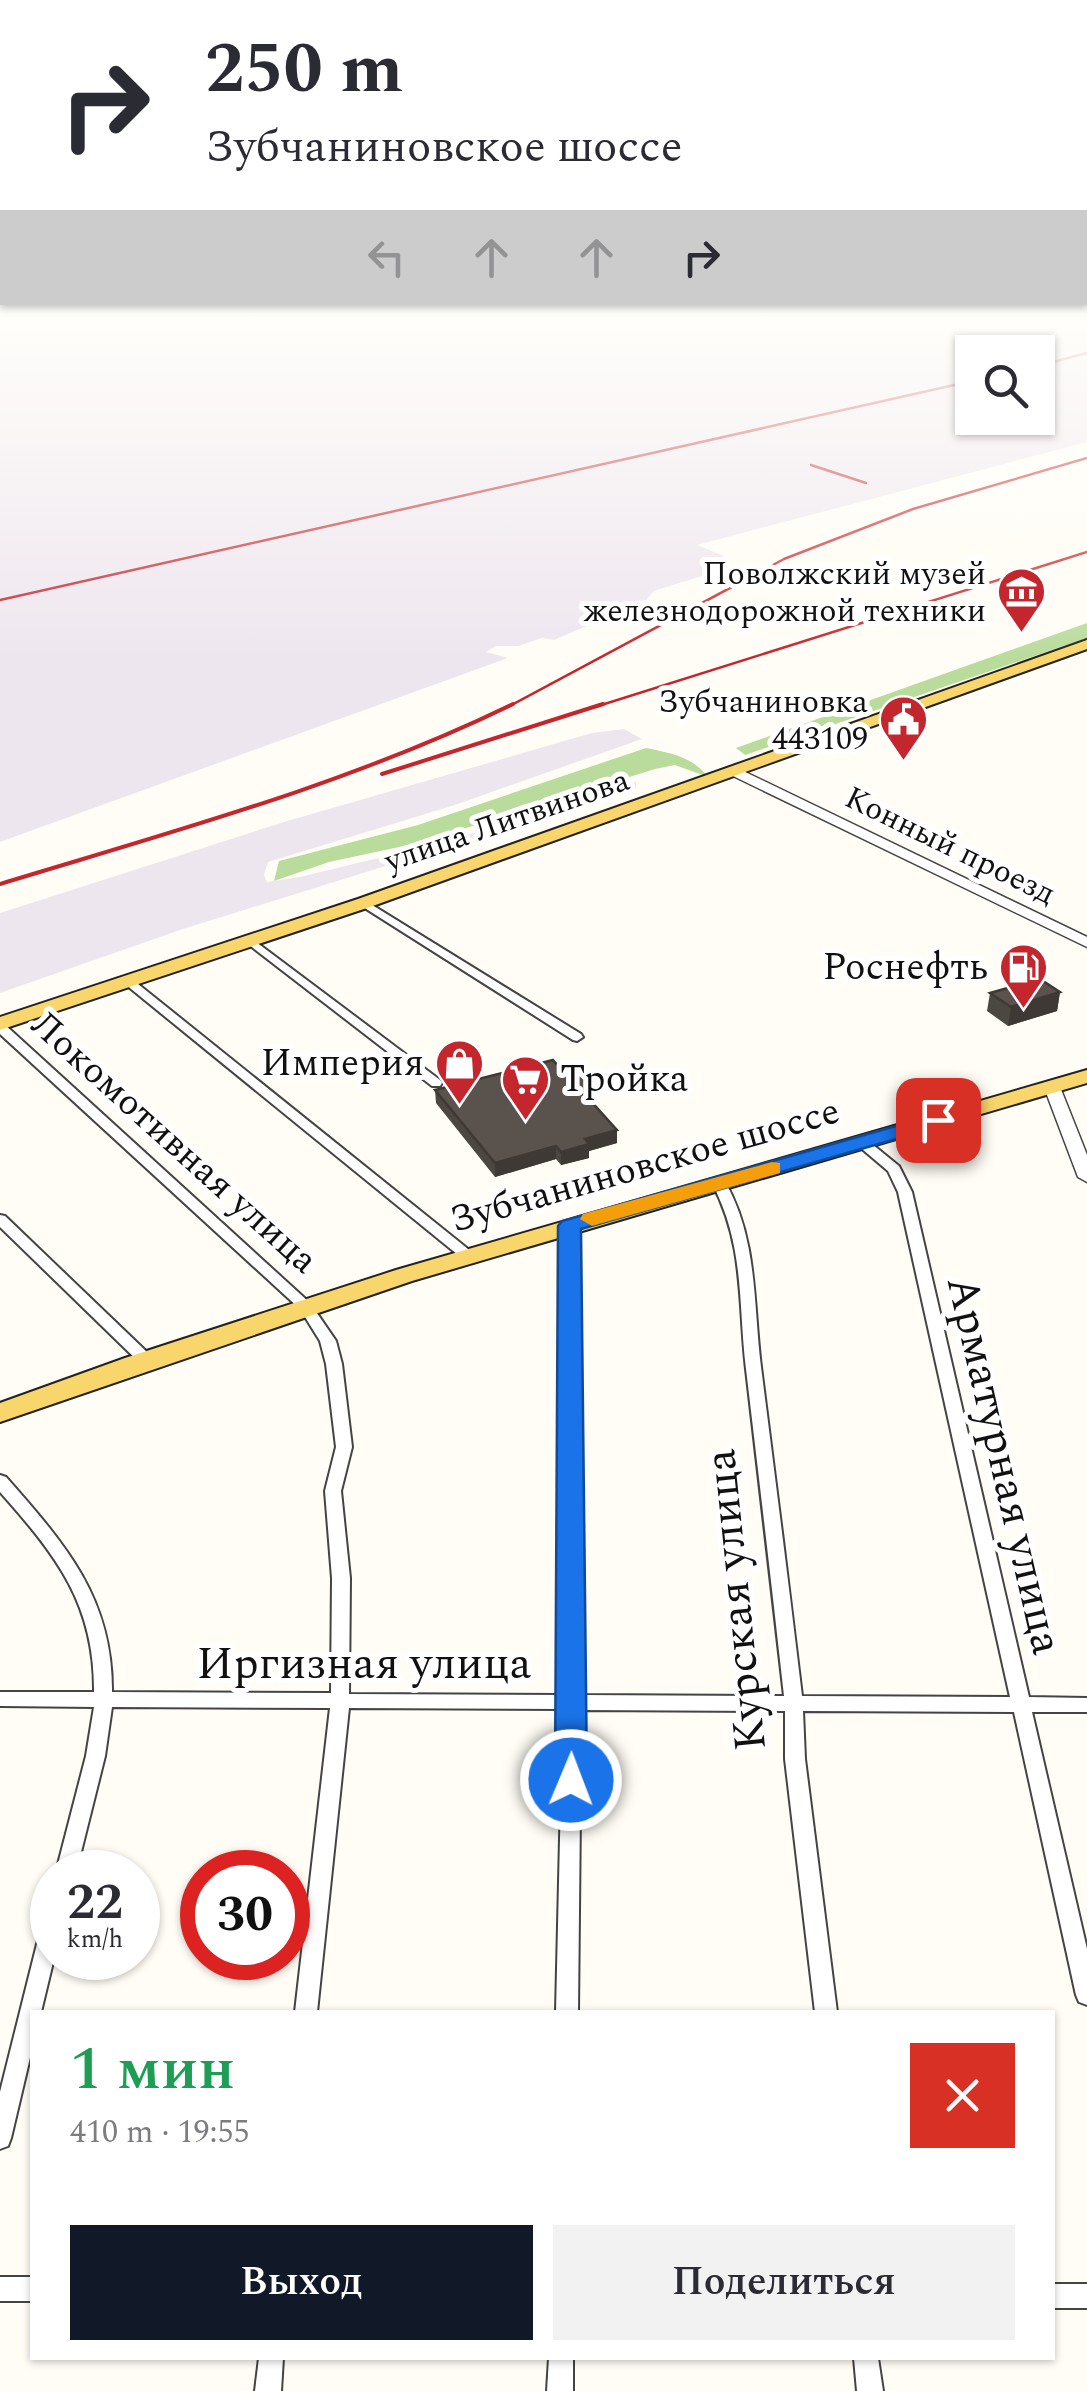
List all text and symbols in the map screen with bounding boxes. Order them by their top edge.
text: 250 m [205,17,403,123]
icon: right [40,40,170,170]
text: Зубчаниновское шоссе [205,113,682,182]
icon: left [359,230,414,285]
icon: ahead [464,230,519,285]
icon: ahead [569,230,624,285]
icon: right [674,230,729,285]
map controls [955,335,1055,435]
button: search [955,335,1055,435]
place label: Поволжский музей железнодорожной техники [583,550,986,636]
museum icon: Поволжский музей железнодорожной техники [995,566,1047,634]
place label: Зубчаниновка 443109 [658,678,868,764]
public building icon: Зубчаниновка 443109 [877,694,929,762]
street label: улица Литвинова [377,756,637,886]
street label: Конный проезд [836,774,1064,918]
place label: Роснефть [823,939,988,997]
fuel station icon: Роснефть [997,942,1049,1010]
street label: Локомотивная улица [17,998,331,1289]
place label: Империя [261,1035,424,1093]
shop icon: Империя [433,1038,485,1106]
place label: Тройка [560,1051,689,1109]
supermarket icon: Тройка [499,1054,551,1122]
pin [896,1078,981,1163]
street label: Зубчаниновское шоссе [443,1083,847,1249]
icon: arrive [911,1093,966,1148]
street label: Арматурная улица [927,1269,1081,1661]
street label: Курская улица [686,1446,786,1754]
street label: Иргизная улица [196,1630,532,1699]
position arrow [519,1728,623,1832]
speed limit sign: 30 [180,1850,310,1980]
text: 22 [67,1865,123,1941]
text: km/h [67,1921,123,1959]
text: 1 мин [70,2024,235,2116]
button: close [910,2043,1015,2148]
text: 410 m · 19:55 [70,2108,250,2157]
button: Выход [70,2225,533,2340]
button: Поделиться [553,2225,1015,2340]

